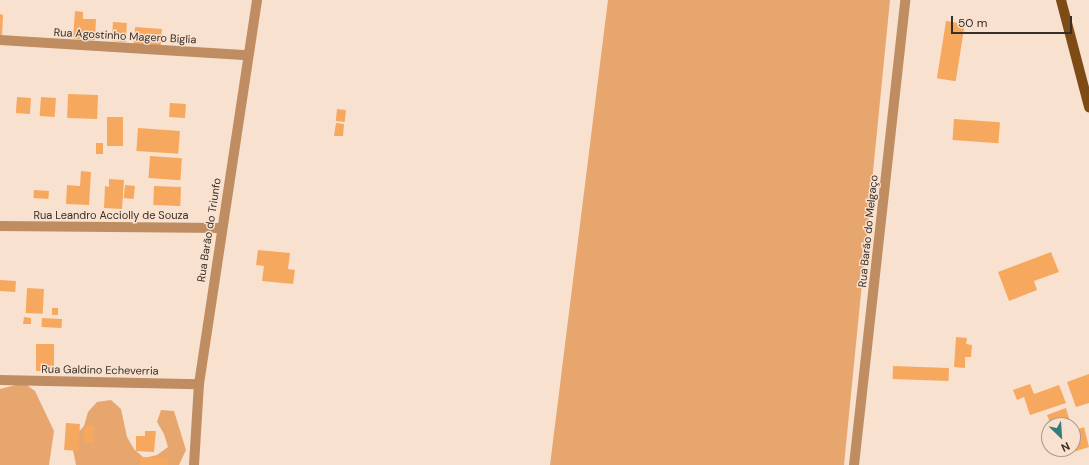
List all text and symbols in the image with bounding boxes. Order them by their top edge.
scale bar [953,8,1074,34]
text: 50 m [958,15,987,31]
street label: Rua Agostinho Magero Biglia [53,26,197,46]
street label: Rua Barão do Melgaço [856,174,880,288]
street label: Rua Barão do Triunfo [194,177,224,283]
street label: Rua Leandro Acciolly de Souza [33,208,189,222]
street label: Rua Galdino Echeverria [41,362,159,378]
north arrow [1041,417,1081,457]
text: N [1059,439,1072,455]

